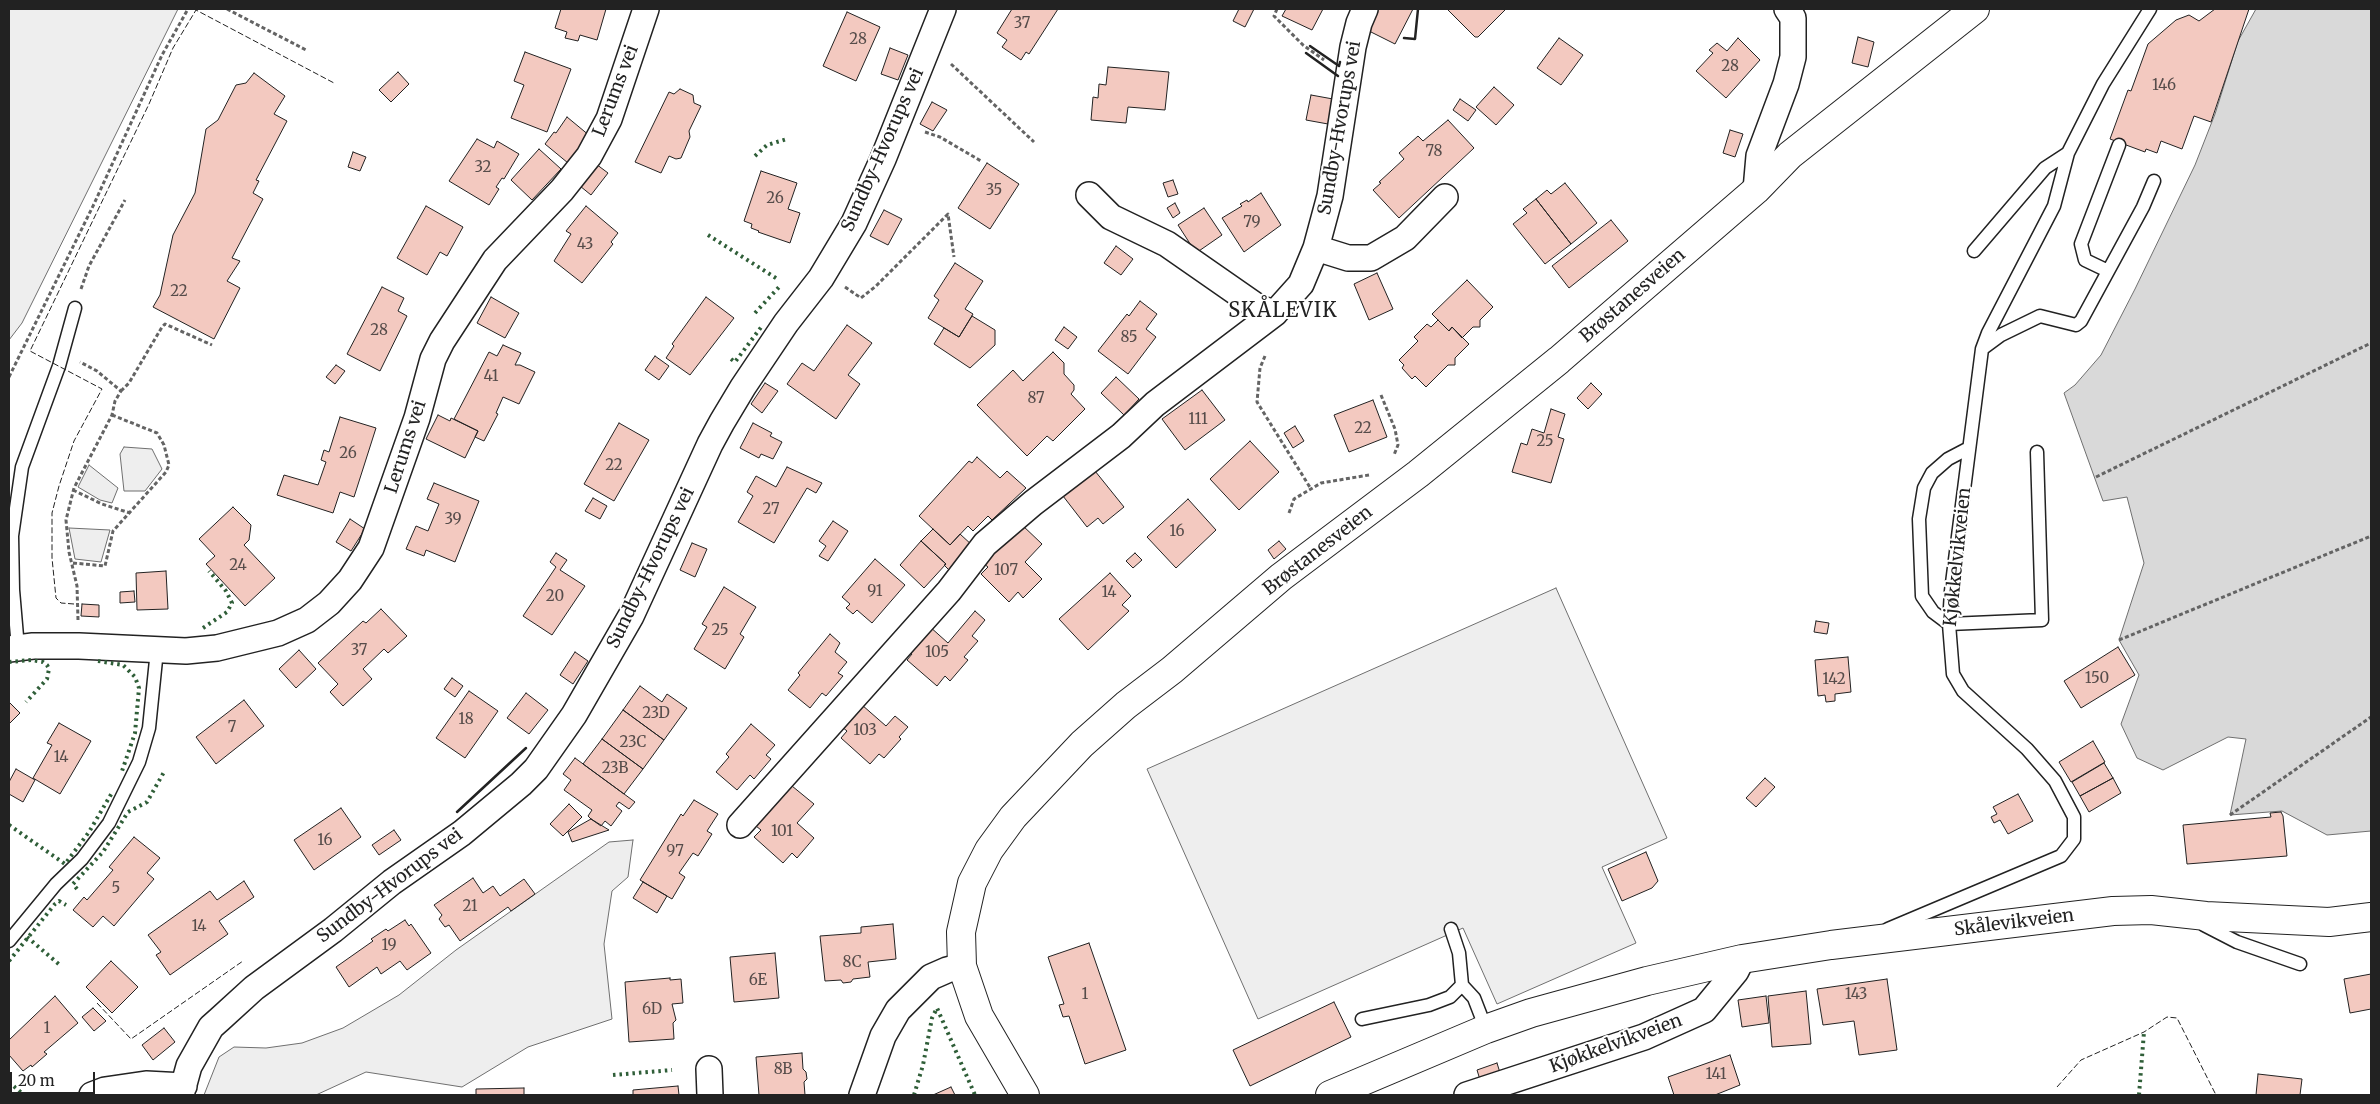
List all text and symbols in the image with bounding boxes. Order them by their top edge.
house number: 37 [1014,15,1030,33]
house number: 28 [849,31,867,49]
street label: Sundby-Hvorups vei [1314,39,1366,217]
street label: Lerums vei [589,42,643,140]
house number: 28 [1721,58,1739,76]
street label: Sundby-Hvorups vei [837,65,929,235]
house number: 146 [2152,77,2176,95]
house number: 78 [1425,143,1443,161]
house number: 32 [474,159,492,177]
house number: 35 [986,182,1002,200]
house number: 26 [766,190,784,208]
house number: 79 [1243,214,1261,232]
house number: 43 [577,236,593,254]
street label: Brøstanesveien [1576,244,1690,348]
house number: 22 [170,283,188,301]
district label: SKÅLEVIK [1227,299,1339,323]
house number: 28 [370,322,388,340]
house number: 85 [1120,329,1138,347]
house number: 41 [484,368,498,386]
house number: 87 [1027,390,1045,408]
street label: Lerums vei [381,398,431,496]
house number: 111 [1188,411,1208,429]
house number: 22 [1354,420,1372,438]
house number: 25 [1536,433,1554,451]
house number: 26 [339,445,357,463]
house number: 22 [605,457,623,475]
street label: Sundby-Hvorups vei [603,484,699,652]
street label: Kjøkkelvikveien [1940,487,1976,627]
house number: 27 [763,501,779,519]
street label: Brøstanesveien [1259,502,1377,600]
house number: 39 [444,511,462,529]
house number: 16 [1169,523,1185,541]
house number: 24 [229,557,247,575]
house number: 107 [994,562,1018,580]
house number: 91 [867,583,883,601]
house number: 14 [1101,584,1117,602]
house number: 20 [546,588,564,606]
house number: 25 [711,622,729,640]
house number: 37 [351,642,367,660]
house number: 105 [925,644,949,662]
house number: 150 [2085,670,2109,688]
house number: 142 [1822,671,1846,689]
house number: 23D [642,705,670,723]
house number: 18 [458,711,474,729]
house number: 7 [228,719,236,737]
house number: 103 [853,722,877,740]
house number: 23C [620,734,646,752]
house number: 14 [53,749,69,767]
house number: 23B [602,760,628,778]
house number: 101 [771,823,793,841]
street label: Sundby-Hvorups vei [313,824,467,948]
house number: 16 [317,832,333,850]
house number: 97 [666,843,684,861]
house number: 5 [112,880,120,898]
house number: 21 [462,898,478,916]
street label: Skålevikveien [1953,905,2075,941]
house number: 14 [191,918,207,936]
house number: 19 [381,937,397,955]
house number: 8C [843,954,861,972]
house number: 6E [749,972,767,990]
house number: 1 [1082,986,1088,1004]
house number: 143 [1845,986,1867,1004]
house number: 6D [642,1001,662,1019]
street label: Kjøkkelvikveien [1547,1010,1685,1078]
house number: 1 [44,1020,50,1038]
house number: 8B [774,1061,792,1079]
scale bar [12,1062,98,1094]
house number: 141 [1706,1066,1726,1084]
text: 20 m [18,1071,55,1090]

